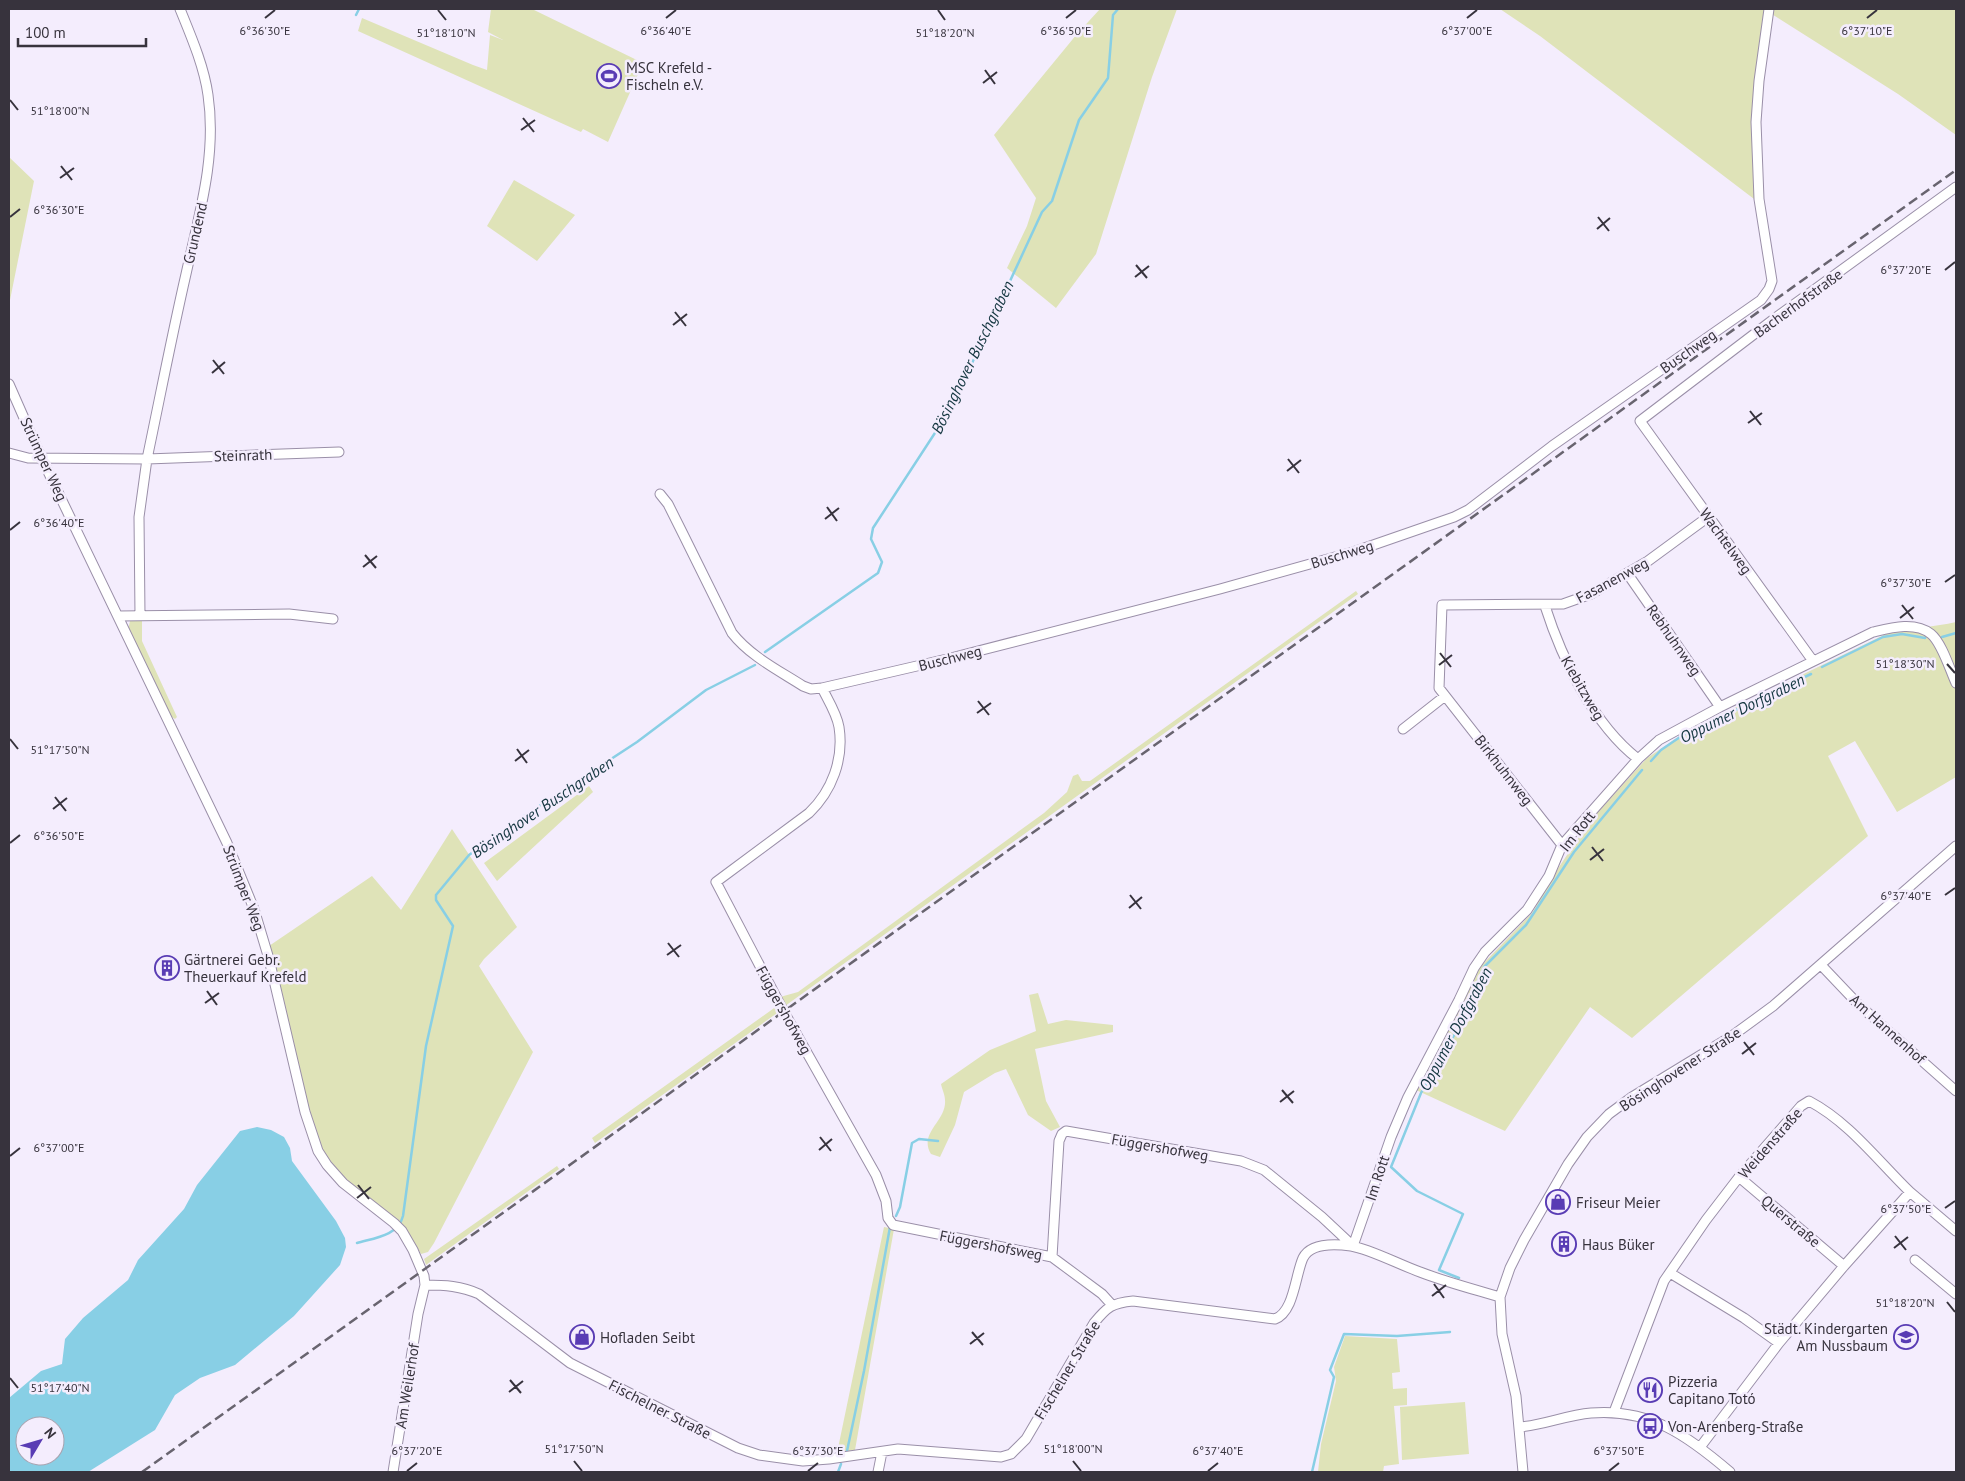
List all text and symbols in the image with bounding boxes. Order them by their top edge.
scale bar [18,15,145,47]
text: 100 m [25,23,66,42]
text: 6°36'30"E [240,23,290,38]
text: 6°36'40"E [641,23,691,38]
text: 6°36'50"E [1041,23,1091,38]
text: 6°37'00"E [1442,23,1492,38]
text: 6°37'10"E [1842,23,1892,38]
text: 51°18'10"N [416,25,476,40]
text: 51°18'20"N [915,25,975,40]
place label: MSC Krefeld - Fischeln e.V. [626,58,712,94]
sports icon: MSC Krefeld - Fischeln e.V. [596,63,622,89]
text: 51°18'00"N [30,103,90,118]
street label: Grundend [179,200,211,266]
text: 6°36'30"E [34,202,84,217]
text: 6°37'20"E [1881,262,1931,277]
street label: Bacherhofstraße [1750,264,1846,342]
water label: Bösinghover Buschgraben [926,277,1018,437]
street label: Buschweg [1656,325,1720,377]
street label: Strümper Weg [16,414,72,504]
street label: Steinrath [213,444,273,466]
street label: Wachtelweg [1696,504,1756,578]
text: 6°36'40"E [34,515,84,530]
street label: Buschweg [1308,535,1376,573]
street label: Fasanenweg [1573,553,1651,607]
text: 6°37'30"E [1881,575,1931,590]
street label: Rebhuhnweg [1642,601,1706,679]
street label: Buschweg [916,641,984,675]
street label: Kiebitzweg [1557,652,1609,724]
text: 51°18'30"N [1875,656,1935,671]
water label: Oppumer Dorfgraben [1676,669,1808,747]
street label: Birkhuhnweg [1471,731,1537,809]
text: 51°17'50"N [30,742,90,757]
water label: Bösinghover Buschgraben [467,752,617,862]
street label: Im Rott [1555,807,1599,855]
text: 6°36'50"E [34,828,84,843]
street label: Strümper Weg [219,842,269,934]
text: 6°37'40"E [1881,888,1931,903]
place label: Gärtnerei Gebr. Theuerkauf Krefeld [184,950,307,986]
building icon: Gärtnerei Gebr. Theuerkauf Krefeld [154,955,180,981]
street label: Függershofweg [752,962,816,1058]
water label: Oppumer Dorfgraben [1414,964,1496,1094]
street label: Am Hannenhof [1846,990,1931,1069]
street label: Bösinghovener Straße [1616,1023,1744,1115]
street label: Weidenstraße [1734,1104,1806,1182]
street label: Függershofweg [1110,1129,1210,1165]
text: 6°37'00"E [34,1140,84,1155]
street label: Im Rott [1361,1153,1393,1203]
shop icon: Friseur Meier [1545,1189,1571,1215]
street label: Querstraße [1758,1191,1824,1251]
place label: Friseur Meier [1576,1193,1660,1212]
text: 6°37'50"E [1881,1201,1931,1216]
street label: Függershofsweg [938,1226,1044,1264]
building icon: Haus Büker [1551,1231,1577,1257]
place label: Haus Büker [1582,1235,1655,1254]
text: 51°18'20"N [1875,1295,1935,1310]
street label: Fischelner Straße [1030,1317,1104,1423]
place label: Städt. Kindergarten Am Nussbaum [1764,1319,1888,1355]
shop icon: Hofladen Seibt [569,1324,595,1350]
school or university icon: Städt. Kindergarten Am Nussbaum [1893,1324,1919,1350]
place label: Hofladen Seibt [600,1328,695,1347]
street label: Am Weilerhof [391,1341,423,1430]
place label: Pizzeria Capitano Totó [1668,1372,1756,1408]
street label: Fischelner Straße [606,1375,714,1443]
restaurant icon: Pizzeria Capitano Totó [1637,1377,1663,1403]
text: 51°17'40"N [30,1380,90,1395]
bus stop icon: Von-Arenberg-Straße [1637,1413,1663,1439]
north arrow [15,1416,65,1466]
place label: Von-Arenberg-Straße [1667,1417,1803,1436]
text: N [40,1424,60,1442]
text: 51°17'50"N [544,1441,604,1456]
text: 51°18'00"N [1043,1441,1103,1456]
text: 6°37'20"E [392,1443,442,1458]
text: 6°37'30"E [793,1443,843,1458]
text: 6°37'40"E [1193,1443,1243,1458]
text: 6°37'50"E [1594,1443,1644,1458]

